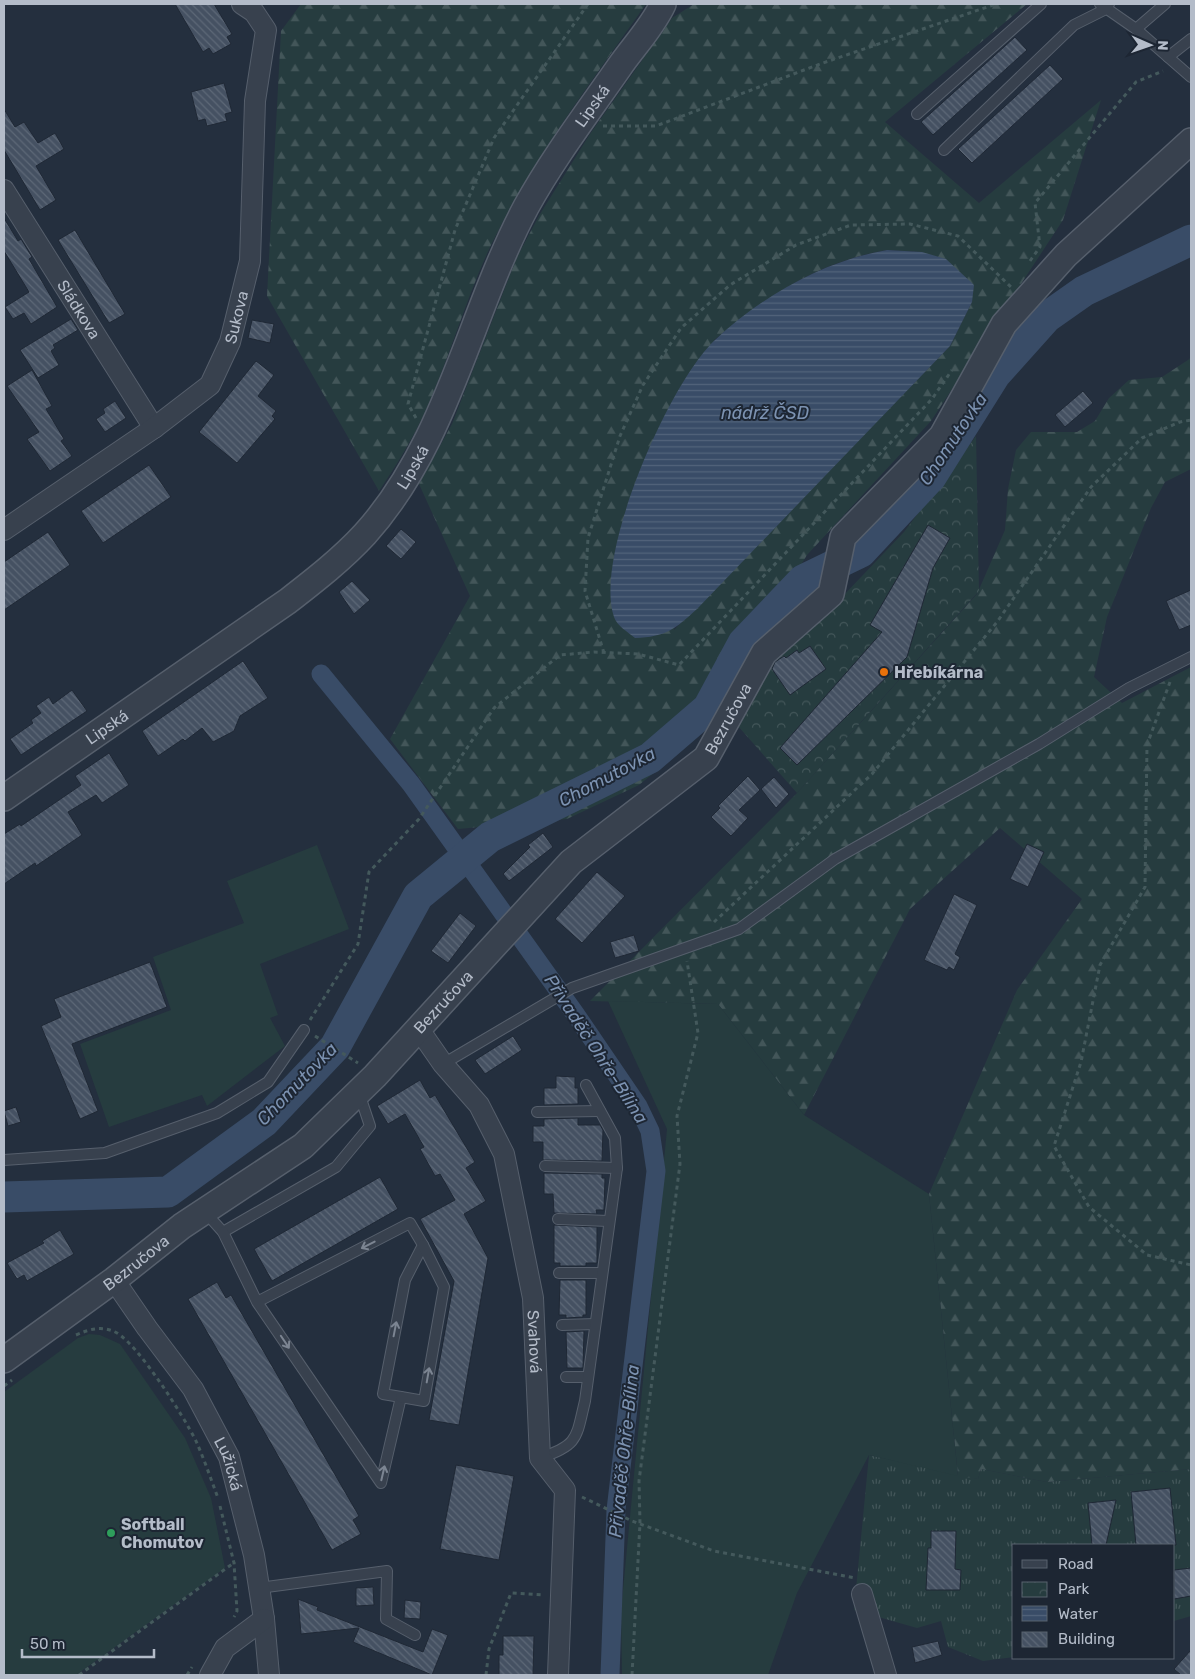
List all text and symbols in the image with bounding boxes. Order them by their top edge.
north arrow [1125,20,1175,70]
text: N [1154,40,1171,51]
street label: Lipská [571,81,614,131]
street label: Sládkova [53,276,104,343]
street label: Sukova [221,289,252,346]
water label: Chomutovka [914,388,992,489]
water label: nádrž ČSD [721,402,809,424]
street label: Lipská [393,442,433,493]
place label: Hřebíkárna [894,663,983,682]
marker: Hřebíkárna [878,666,890,678]
street label: Bezručova [701,680,756,758]
street label: Lipská [82,706,132,749]
water label: Chomutovka [555,742,660,812]
street label: Bezručova [410,967,477,1038]
water label: Přivaděč Ohře-Bílina [539,970,653,1128]
water label: Chomutovka [252,1038,342,1130]
street label: Bezručova [100,1231,173,1295]
one-way arrow [361,1241,376,1250]
street label: Svahová [524,1310,545,1374]
one-way arrow [391,1321,401,1337]
one-way arrow [280,1335,290,1349]
water label: Přivaděč Ohře-Bílina [604,1363,644,1539]
one-way arrow [424,1368,434,1384]
street label: Lužická [210,1434,246,1493]
one-way arrow [379,1465,388,1481]
place label: Softball Chomutov [121,1515,204,1552]
marker: Softball Chomutov [105,1527,117,1539]
legend [1012,1544,1175,1659]
text: Road [1058,1555,1094,1573]
text: Park [1058,1580,1089,1598]
text: Water [1058,1605,1098,1623]
scale bar [22,1626,155,1658]
text: Building [1058,1630,1115,1648]
text: 50 m [30,1635,65,1653]

